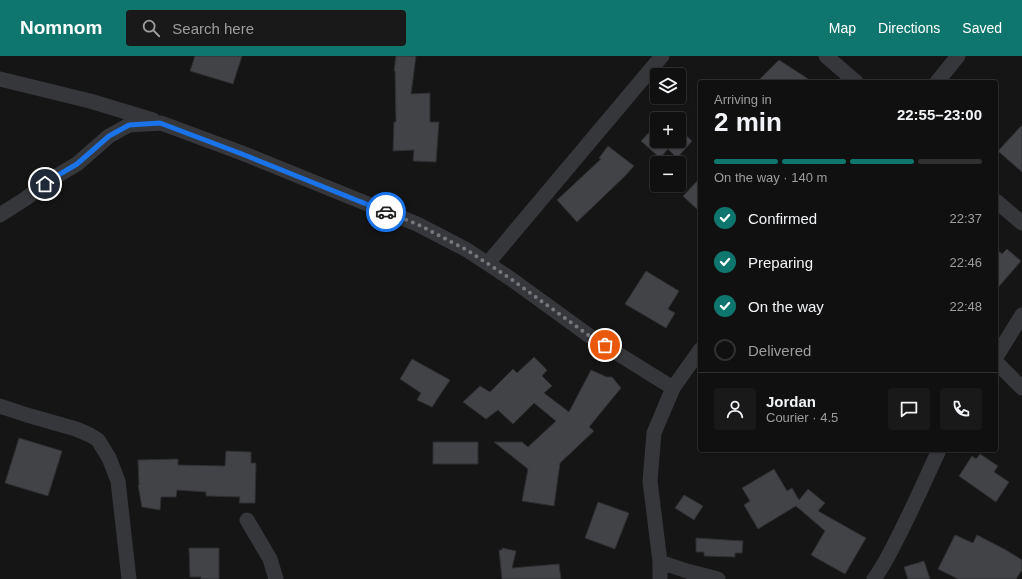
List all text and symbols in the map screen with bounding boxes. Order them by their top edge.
search box [126,10,406,46]
text: Nomnom [20,17,102,38]
icon: search [140,17,162,39]
text: Search here [172,20,254,37]
text: Map [829,20,856,36]
text: Directions [878,20,940,36]
text: Saved [962,20,1002,36]
map controls [650,68,686,192]
button: layers [650,68,686,104]
text: Arriving in [714,92,772,107]
text: 22:55–23:00 [897,106,982,123]
text: 2 min [714,107,782,137]
button: + [650,112,686,148]
button: − [650,156,686,192]
pin [28,167,62,201]
text: On the way · 140 m [714,170,827,185]
icon: home [34,173,56,195]
courier [366,192,406,232]
icon: car [375,201,397,223]
icon: check [714,207,736,229]
text: Confirmed [748,210,817,227]
text: 22:37 [949,211,982,226]
icon: check [714,251,736,273]
text: Preparing [748,254,813,271]
text: 22:46 [949,255,982,270]
icon: check [714,295,736,317]
text: On the way [748,298,824,315]
text: 22:48 [949,299,982,314]
pin [588,328,622,362]
icon: bag [594,334,616,356]
text: Delivered [748,342,811,359]
button: person [714,388,756,430]
button: chat [888,388,930,430]
button: phone [940,388,982,430]
text: Jordan [766,393,816,410]
text: Courier · 4.5 [766,410,838,425]

